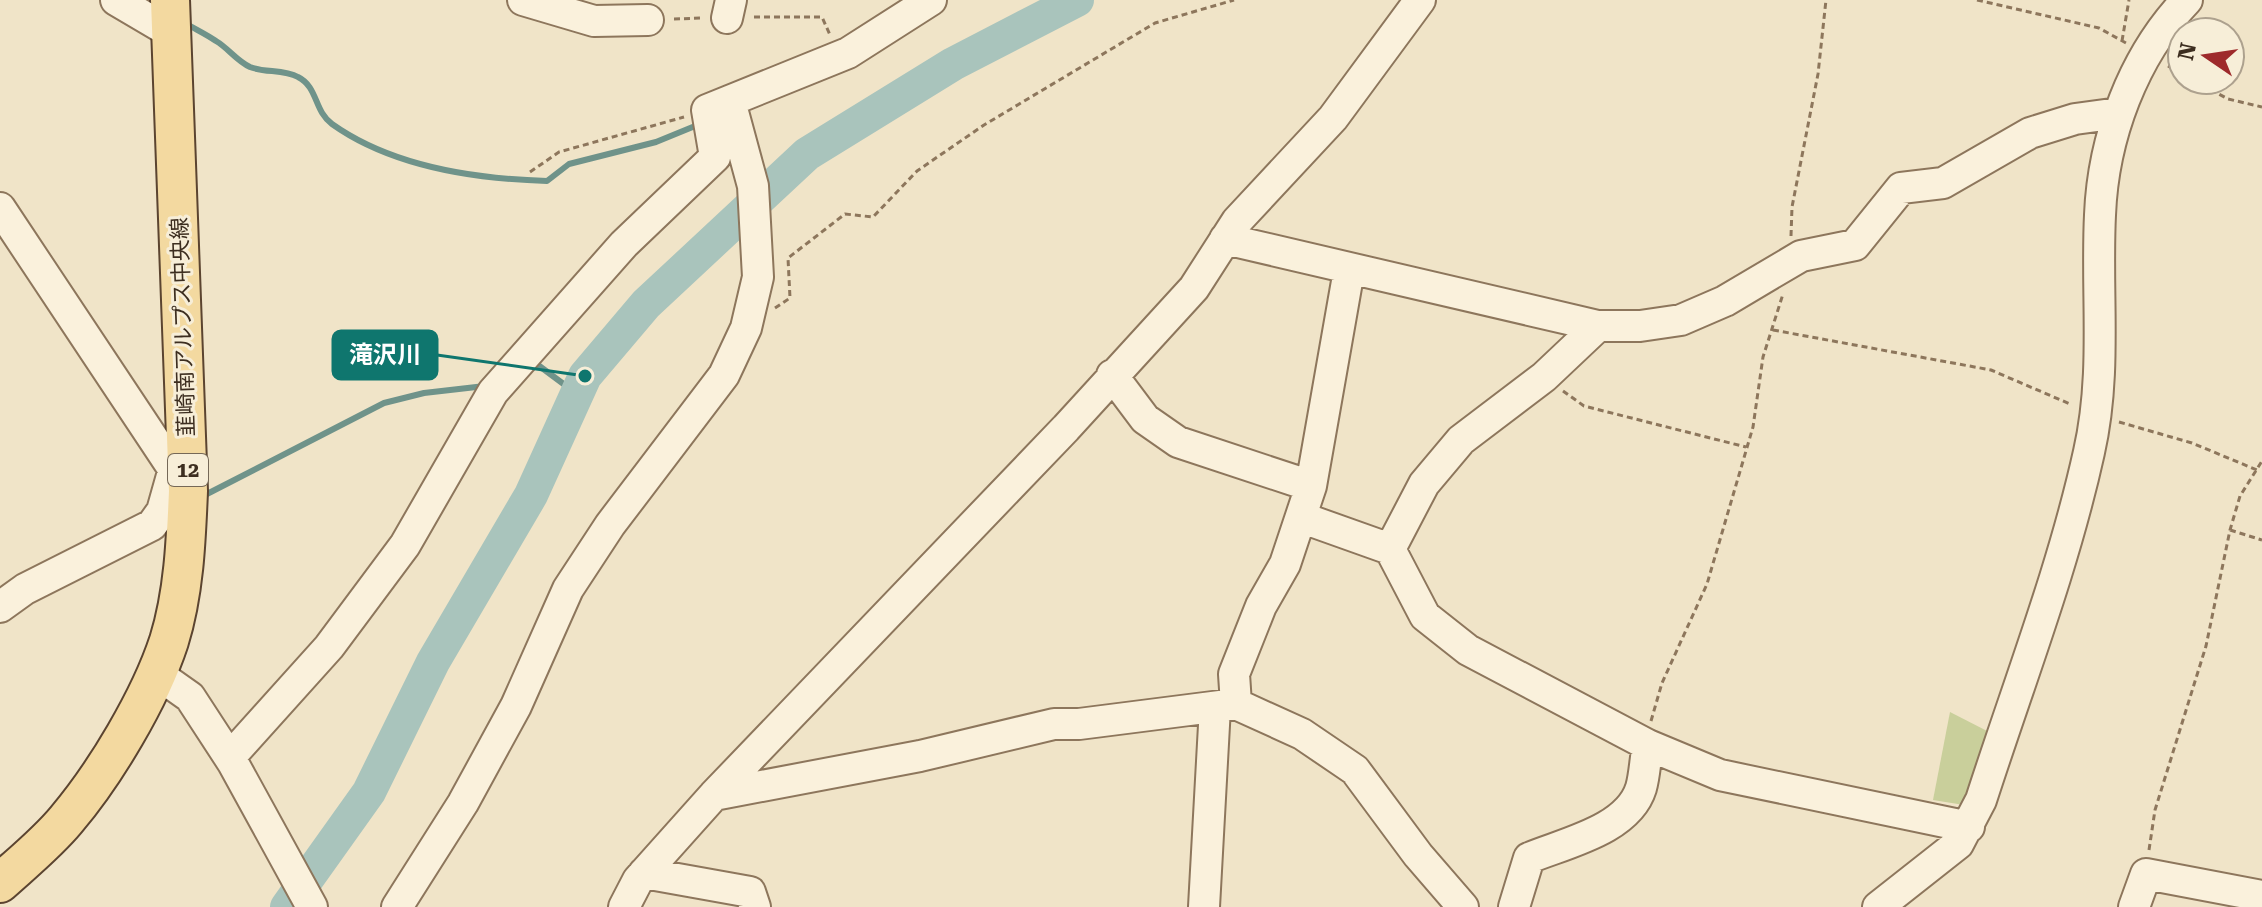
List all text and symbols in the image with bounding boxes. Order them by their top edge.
north arrow [2166,16,2246,96]
text: N [2173,40,2201,63]
street label: 韮崎南アルプス中央線 [167,217,199,437]
callout: 滝沢川 [333,331,437,379]
text: 滝沢川 [349,341,421,369]
road number: 12 [168,454,208,486]

